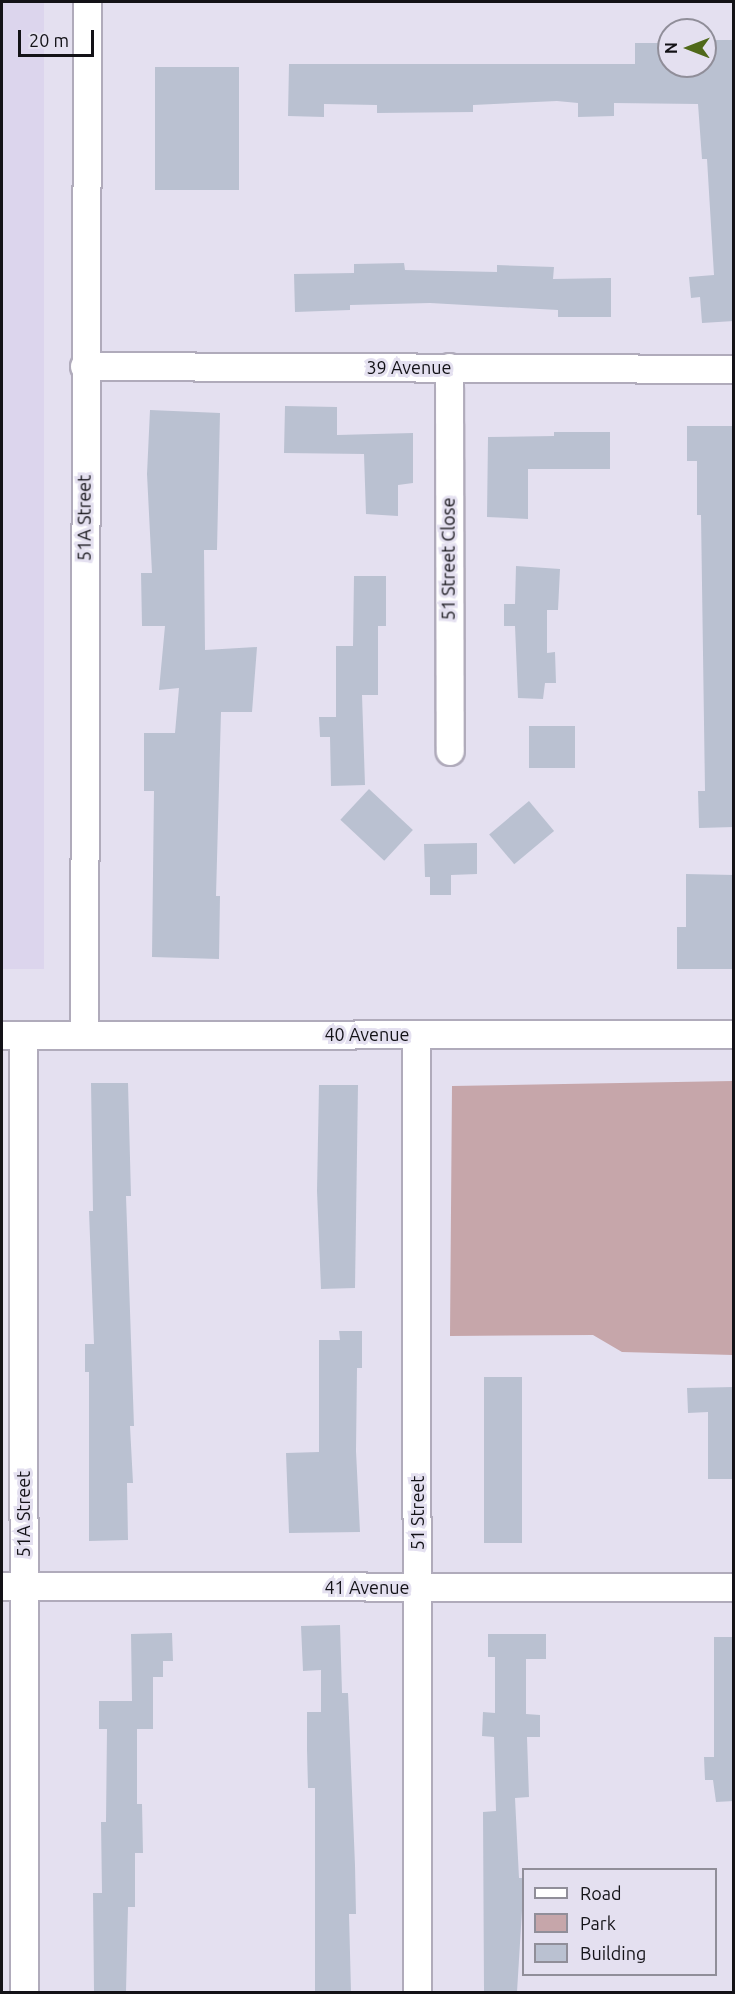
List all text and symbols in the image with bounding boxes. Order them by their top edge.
scale bar [21,18,98,56]
north arrow [657,18,717,78]
text: 20 m [29,30,69,50]
text: N [662,42,680,54]
street label: 39 Avenue [366,356,452,378]
street label: 51A Street [73,475,95,561]
street label: 51 Street Close [437,498,459,620]
street label: 40 Avenue [324,1023,410,1045]
street label: 51A Street [12,1471,34,1557]
street label: 51 Street [406,1476,428,1550]
street label: 41 Avenue [324,1576,410,1598]
legend [522,1868,717,1976]
text: Road [580,1883,622,1903]
text: Park [580,1913,616,1933]
text: Building [580,1943,646,1963]

